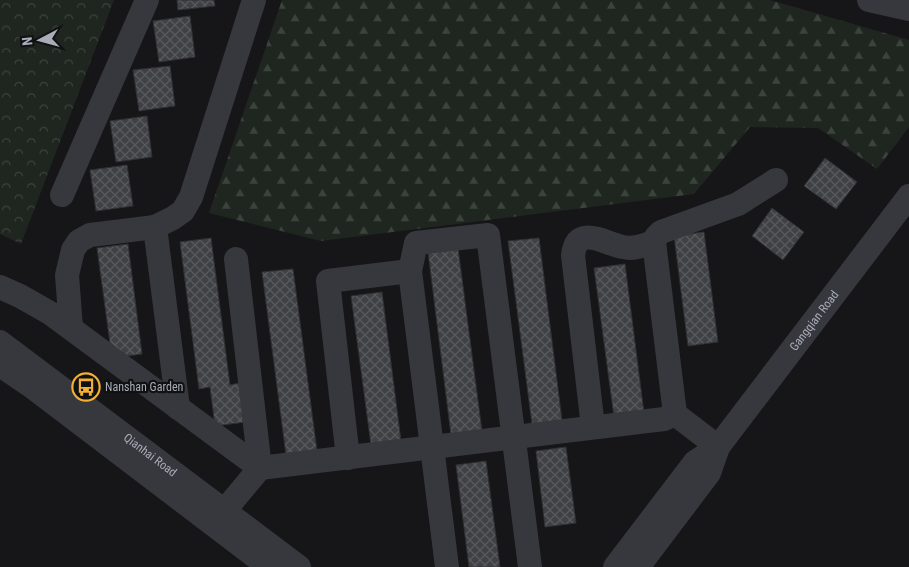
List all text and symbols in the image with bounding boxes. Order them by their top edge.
north arrow [15,15,65,65]
text: N [19,36,35,46]
street label: Gangqian Road [787,288,841,354]
bus stop icon: Nanshan Garden [71,372,101,402]
place label: Nanshan Garden [105,380,184,394]
street label: Qianhai Road [121,431,180,480]

